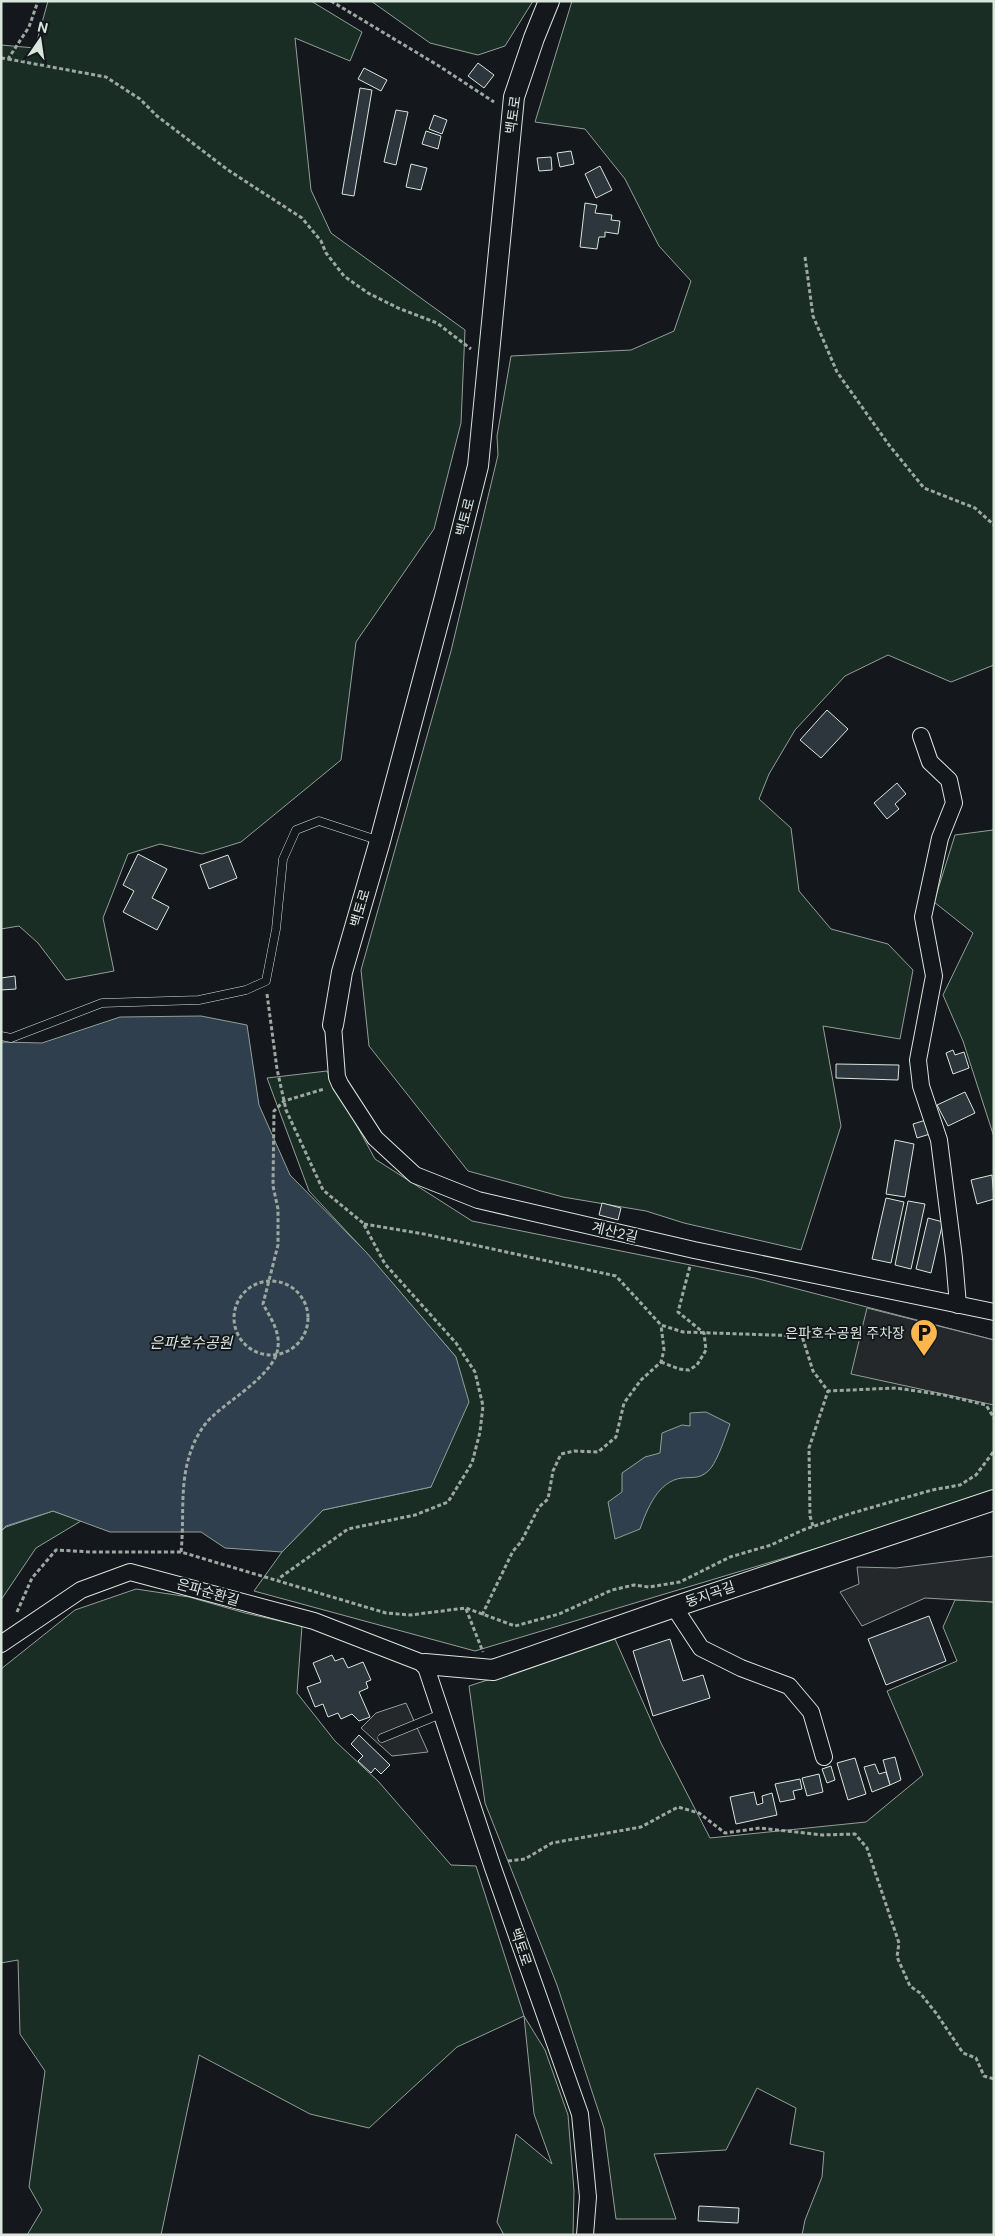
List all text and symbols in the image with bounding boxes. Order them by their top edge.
north arrow [15,15,65,65]
text: N [36,17,50,37]
street label: 백토로 [501,94,525,135]
street label: 백토로 [452,496,478,538]
street label: 백토로 [346,887,374,929]
street label: 계산2길 [590,1218,640,1246]
parking icon: 은파호수공원 주차장 [909,1318,939,1357]
place label: 은파호수공원 주차장 [785,1324,905,1342]
water label: 은파호수공원 [150,1333,234,1353]
street label: 은파순환길 [175,1574,241,1610]
street label: 동지곡길 [683,1577,737,1611]
street label: 백토로 [506,1926,536,1968]

